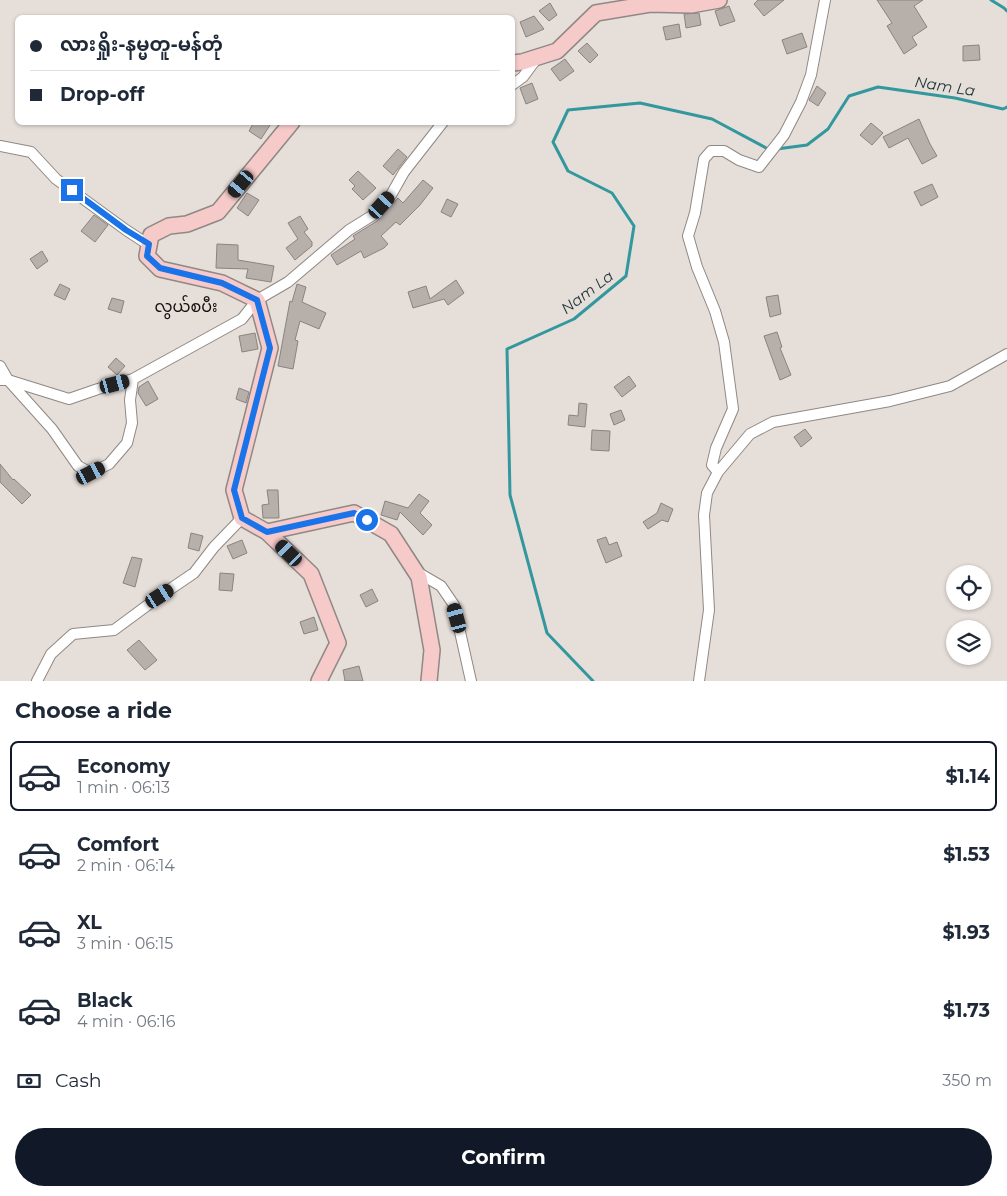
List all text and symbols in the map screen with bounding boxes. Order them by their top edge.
text: လားရှိုး-နမ္မတူ-မန်တုံ [60,33,223,56]
water label: Nam La [913,72,977,100]
text: Drop-off [60,83,144,106]
car [225,168,256,200]
route end [61,179,83,201]
car [366,189,397,221]
water label: Nam La [557,266,617,318]
district label: လွယ်စပီး [154,295,218,320]
car [98,373,131,395]
car [74,460,107,486]
route start [356,509,378,531]
car [272,537,305,569]
map controls [946,565,991,665]
button: locate [946,565,991,610]
car [143,582,176,610]
car [445,602,468,634]
button: layers [946,620,991,665]
text: Choose a ride [15,697,172,724]
icon: car [17,754,62,799]
text: Economy [77,755,170,778]
text: $1.14 [945,765,990,788]
text: 1 min · 06:13 [77,778,170,797]
icon: car [17,832,62,877]
text: Comfort [77,833,159,856]
text: $1.53 [943,843,990,866]
text: 2 min · 06:14 [77,856,175,875]
icon: car [17,910,62,955]
text: XL [77,911,102,934]
text: $1.93 [942,921,990,944]
text: 3 min · 06:15 [77,934,173,953]
icon: car [17,988,62,1033]
text: Black [77,989,133,1012]
text: $1.73 [943,999,990,1022]
text: 4 min · 06:16 [77,1012,176,1031]
icon: cash [15,1067,43,1095]
text: Cash [55,1069,102,1092]
text: 350 m [942,1071,992,1090]
button: Confirm [15,1128,992,1186]

